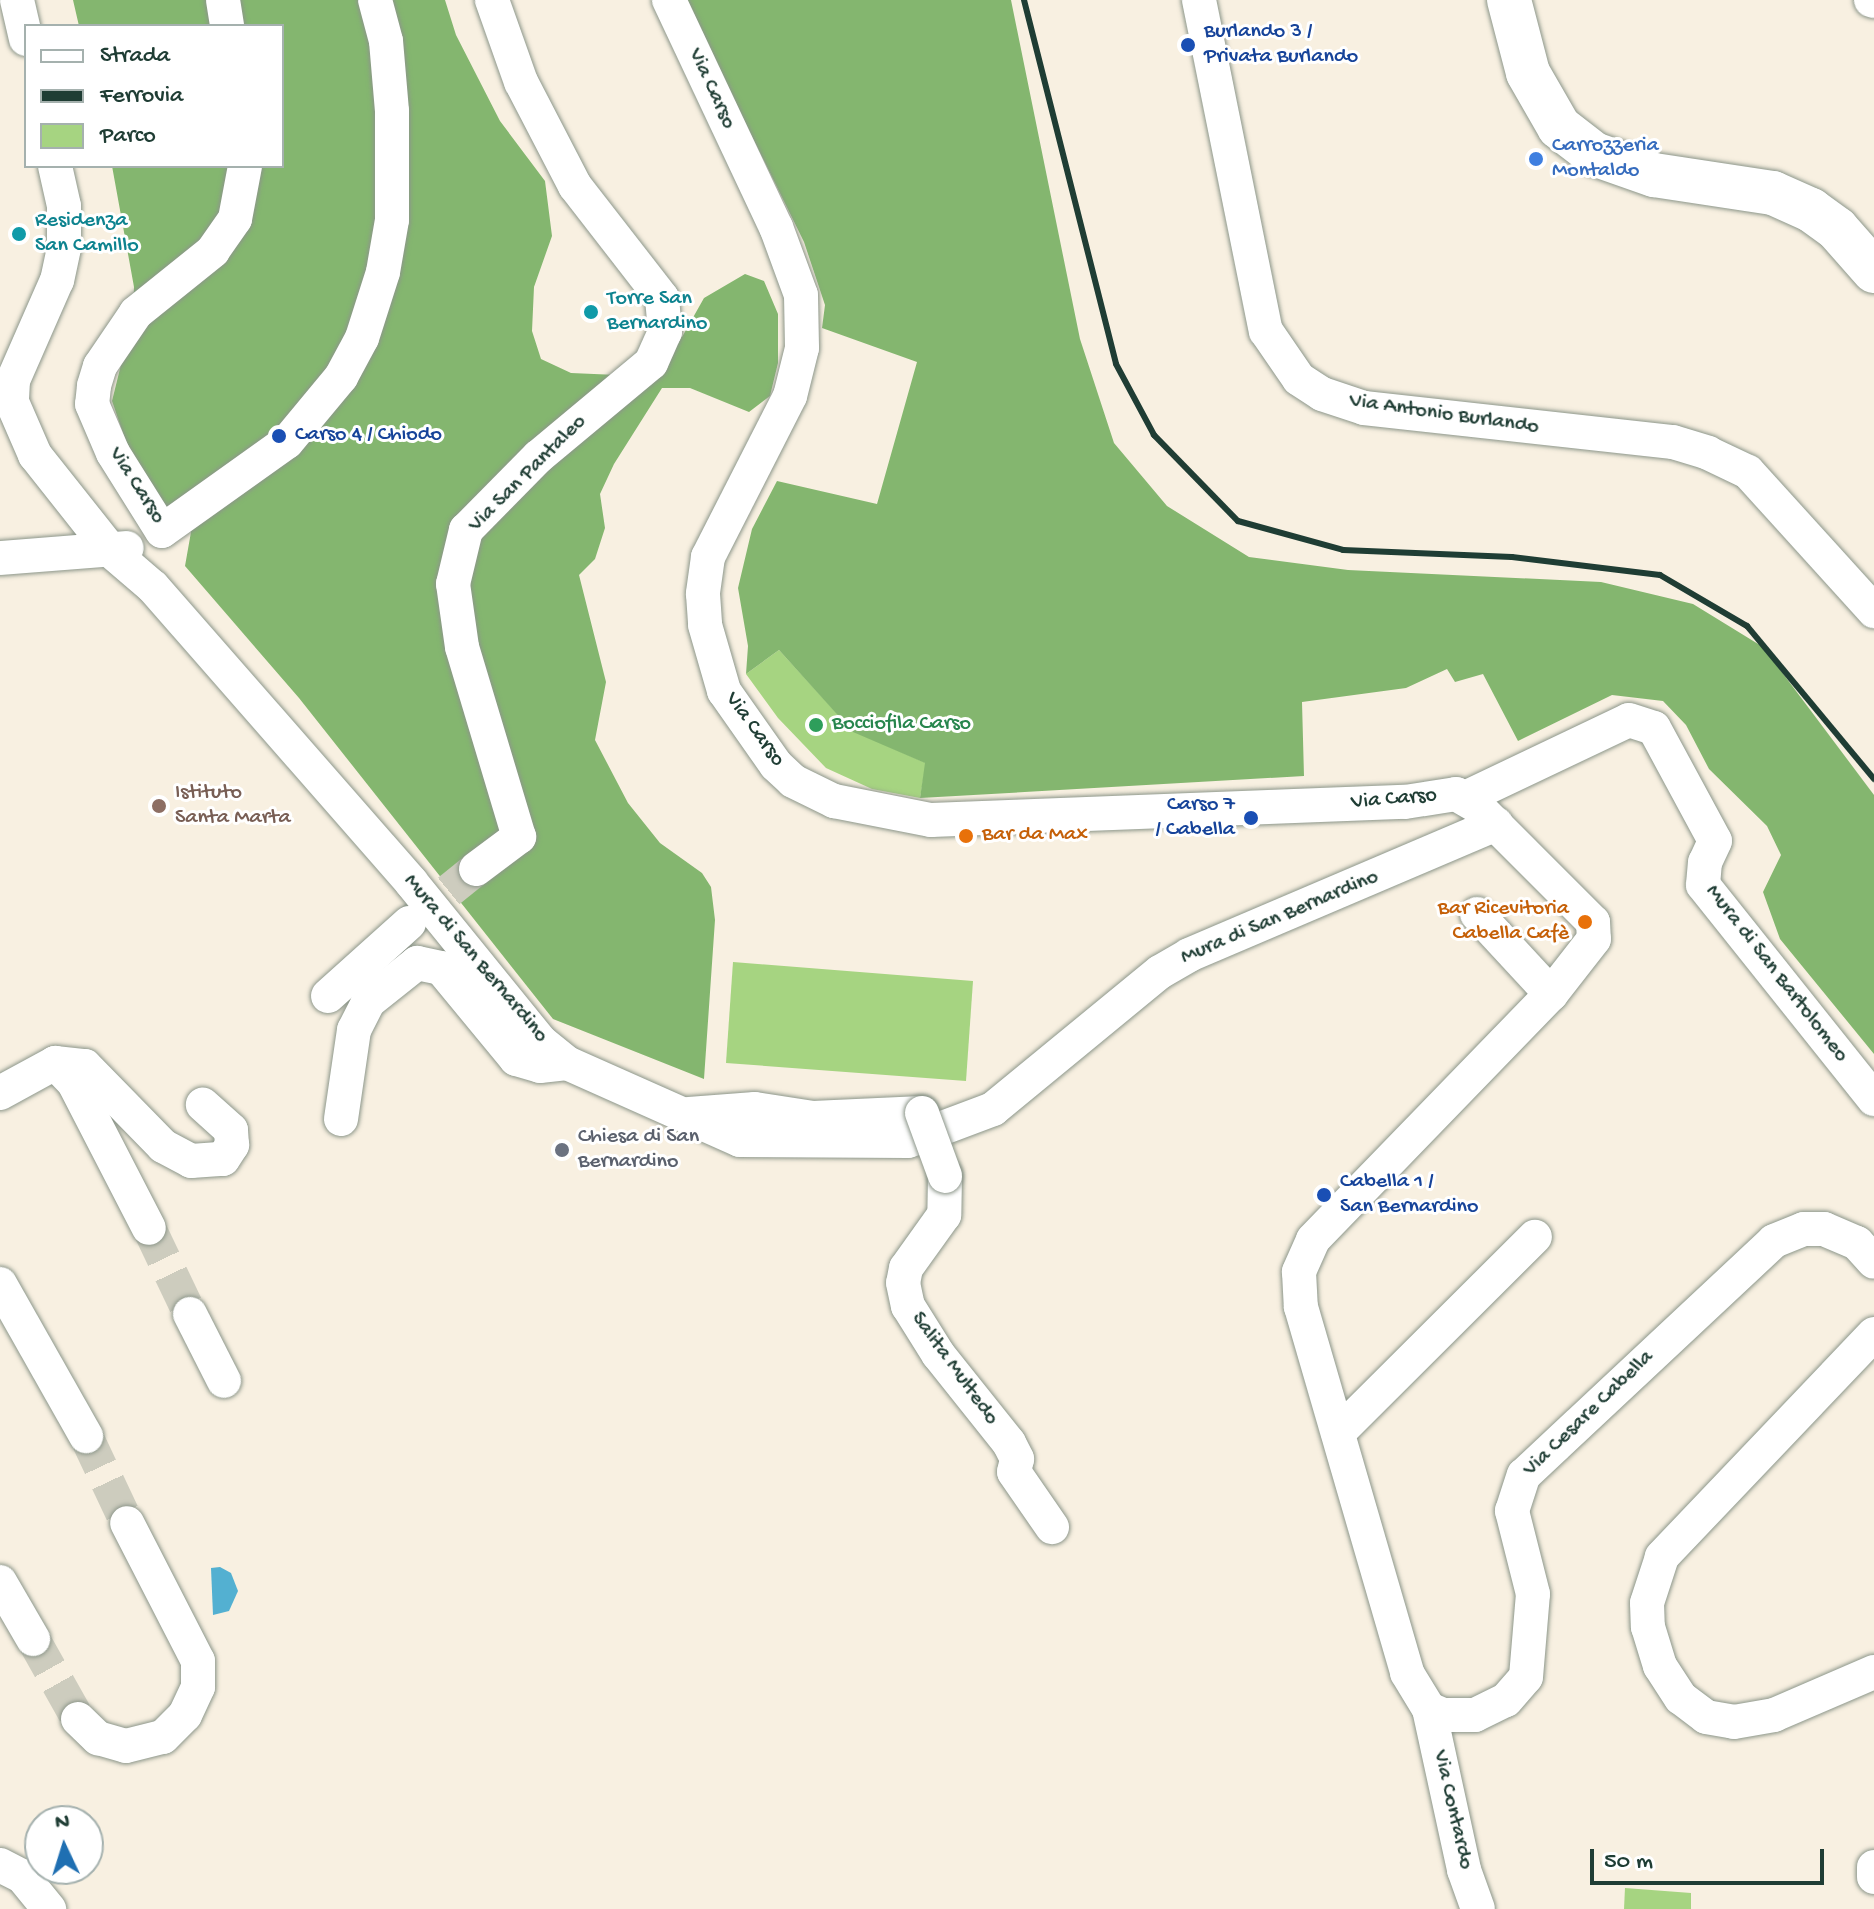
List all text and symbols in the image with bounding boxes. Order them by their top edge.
place label: Burlando 3 / Privata Burlando [1204,19,1358,70]
legend [24,24,284,168]
marker: Burlando 3 / Privata Burlando [1179,36,1197,54]
text: Strada [100,42,170,71]
street label: Via Carso [681,45,741,133]
text: Ferrovia [100,82,183,111]
text: Parco [100,122,156,151]
place label: Carrozzeria Montaldo [1552,133,1659,184]
marker: Carrozzeria Montaldo [1527,150,1545,168]
place label: Residenza San Camillo [35,208,139,260]
marker: Residenza San Camillo [10,225,28,243]
place label: Torre San Bernardino [607,286,707,338]
marker: Torre San Bernardino [582,303,600,321]
street label: Via Antonio Burlando [1347,389,1541,441]
street label: Via San Pantaleo [463,409,593,539]
place label: Carso 4 / Chiodo [295,423,442,449]
marker: Carso 4 / Chiodo [270,427,288,445]
street label: Via Carso [102,443,170,529]
street label: Via Carso [718,688,790,772]
place label: Bocciofila Carso [832,712,971,738]
marker: Bocciofila Carso [807,716,825,734]
place label: Istituto Santa Marta [175,780,291,832]
street label: Via Carso [1350,783,1438,817]
place label: Carso 7 / Cabella [1155,792,1235,844]
marker: Istituto Santa Marta [150,797,168,815]
marker: Carso 7 / Cabella [1242,809,1260,827]
place label: Bar da Max [982,823,1088,849]
marker: Bar da Max [957,827,975,845]
street label: Mura di San Bernardino [1177,864,1383,972]
street label: Mura di San Bernardino [397,869,553,1049]
street label: Mura di San Bartolomeo [1698,880,1854,1068]
place label: Bar Ricevitoria Cabella Cafè [1438,896,1569,948]
marker: Bar Ricevitoria Cabella Cafè [1576,913,1594,931]
place label: Chiesa di San Bernardino [578,1124,699,1176]
marker: Chiesa di San Bernardino [553,1141,571,1159]
place label: Cabella 1 / San Bernardino [1340,1169,1478,1220]
marker: Cabella 1 / San Bernardino [1315,1186,1333,1204]
street label: Salita Multedo [904,1307,1004,1431]
street label: Via Cesare Cabella [1518,1345,1660,1483]
street label: Via Contardo [1425,1748,1479,1872]
north arrow [24,1805,104,1885]
text: N [54,1810,71,1837]
scale bar [1594,1833,1828,1883]
text: 50 m [1604,1848,1653,1877]

